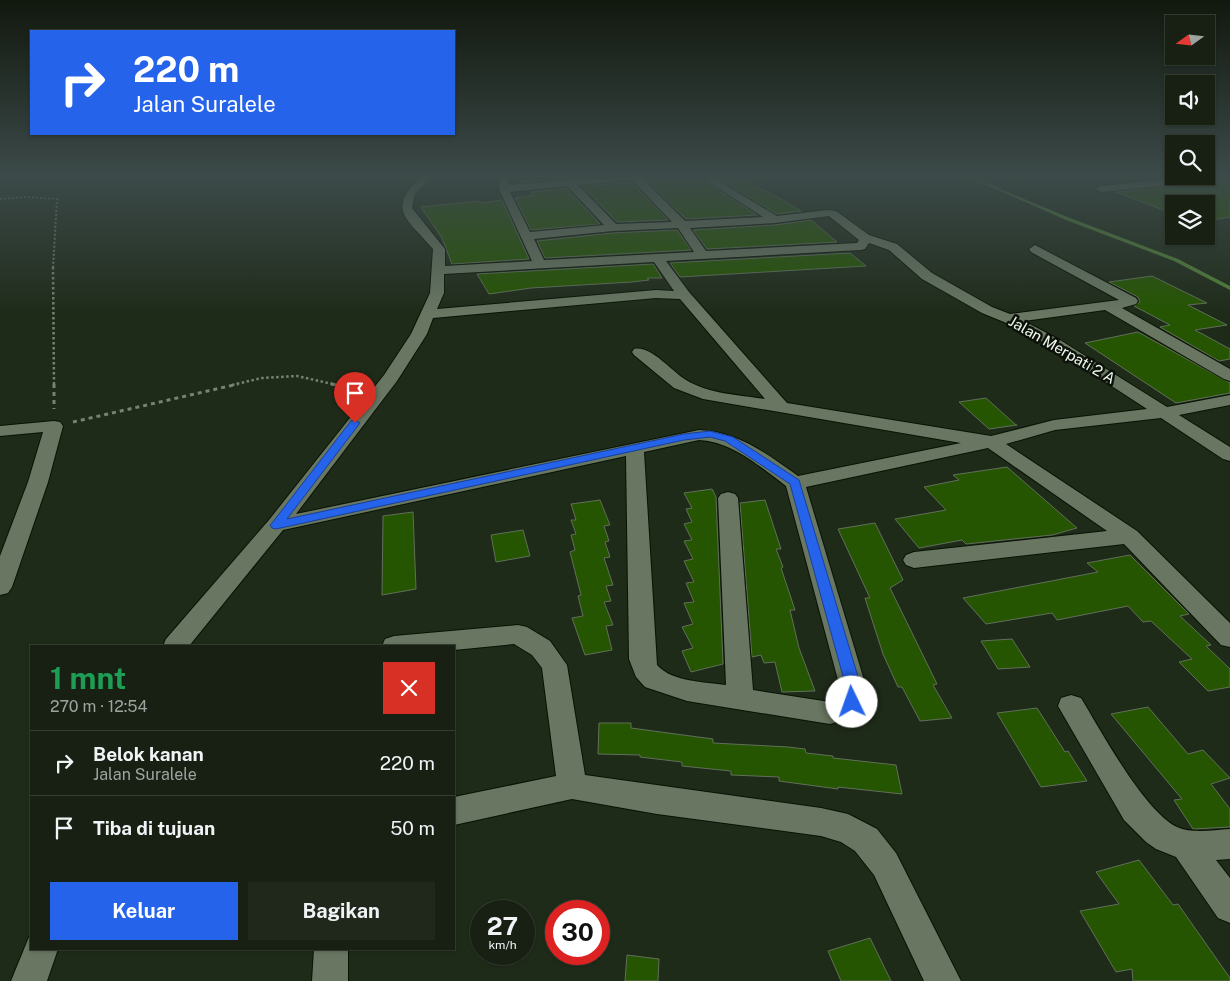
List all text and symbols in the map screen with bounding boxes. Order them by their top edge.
north arrow [1165,15,1215,65]
map controls [1165,15,1215,245]
text: 220 m [133,49,239,90]
icon: right [50,50,115,115]
button: sound [1165,75,1215,125]
text: Jalan Suralele [133,91,276,117]
button: search [1165,135,1215,185]
button: layers [1165,195,1215,245]
street label: Jalan Merpati 2 A [1006,312,1119,387]
pin [334,372,376,423]
icon: arrive [341,379,369,407]
text: 1 mnt [50,660,126,696]
button: close [383,662,435,714]
position arrow [825,675,877,727]
text: 270 m · 12:54 [50,697,148,716]
text: Belok kanan [93,743,204,765]
icon: right [50,749,78,777]
text: 220 m [380,752,435,774]
text: Jalan Suralele [93,765,197,784]
icon: arrive [50,814,78,842]
text: Tiba di tujuan [93,817,215,839]
text: 50 m [390,817,435,839]
button: Keluar [50,882,238,940]
button: Bagikan [248,882,435,940]
speed limit sign: 30 [545,900,610,965]
text: 27 [487,911,518,941]
text: km/h [488,938,517,952]

